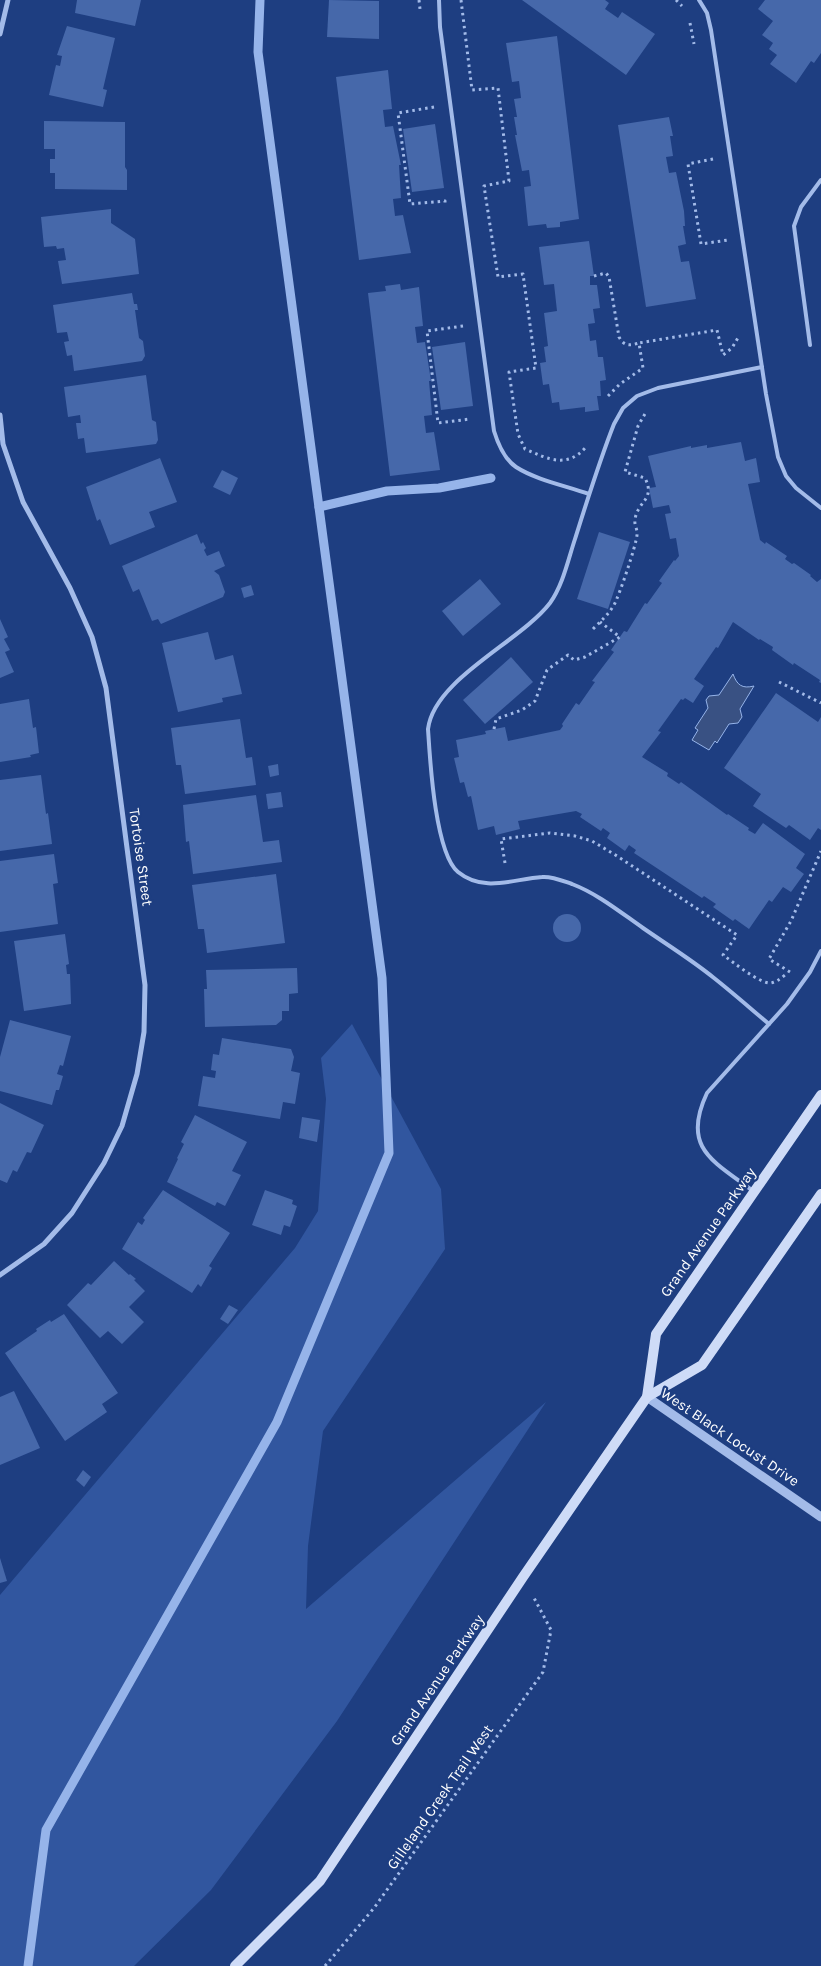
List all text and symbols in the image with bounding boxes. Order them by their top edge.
street label: Tortoise Street [125,807,157,907]
street label: Grand Avenue Parkway [656,1164,760,1300]
street label: West Black Locust Drive [657,1384,803,1490]
street label: Grand Avenue Parkway [386,1611,488,1749]
street label: Gilleland Creek Trail West [383,1721,497,1873]

